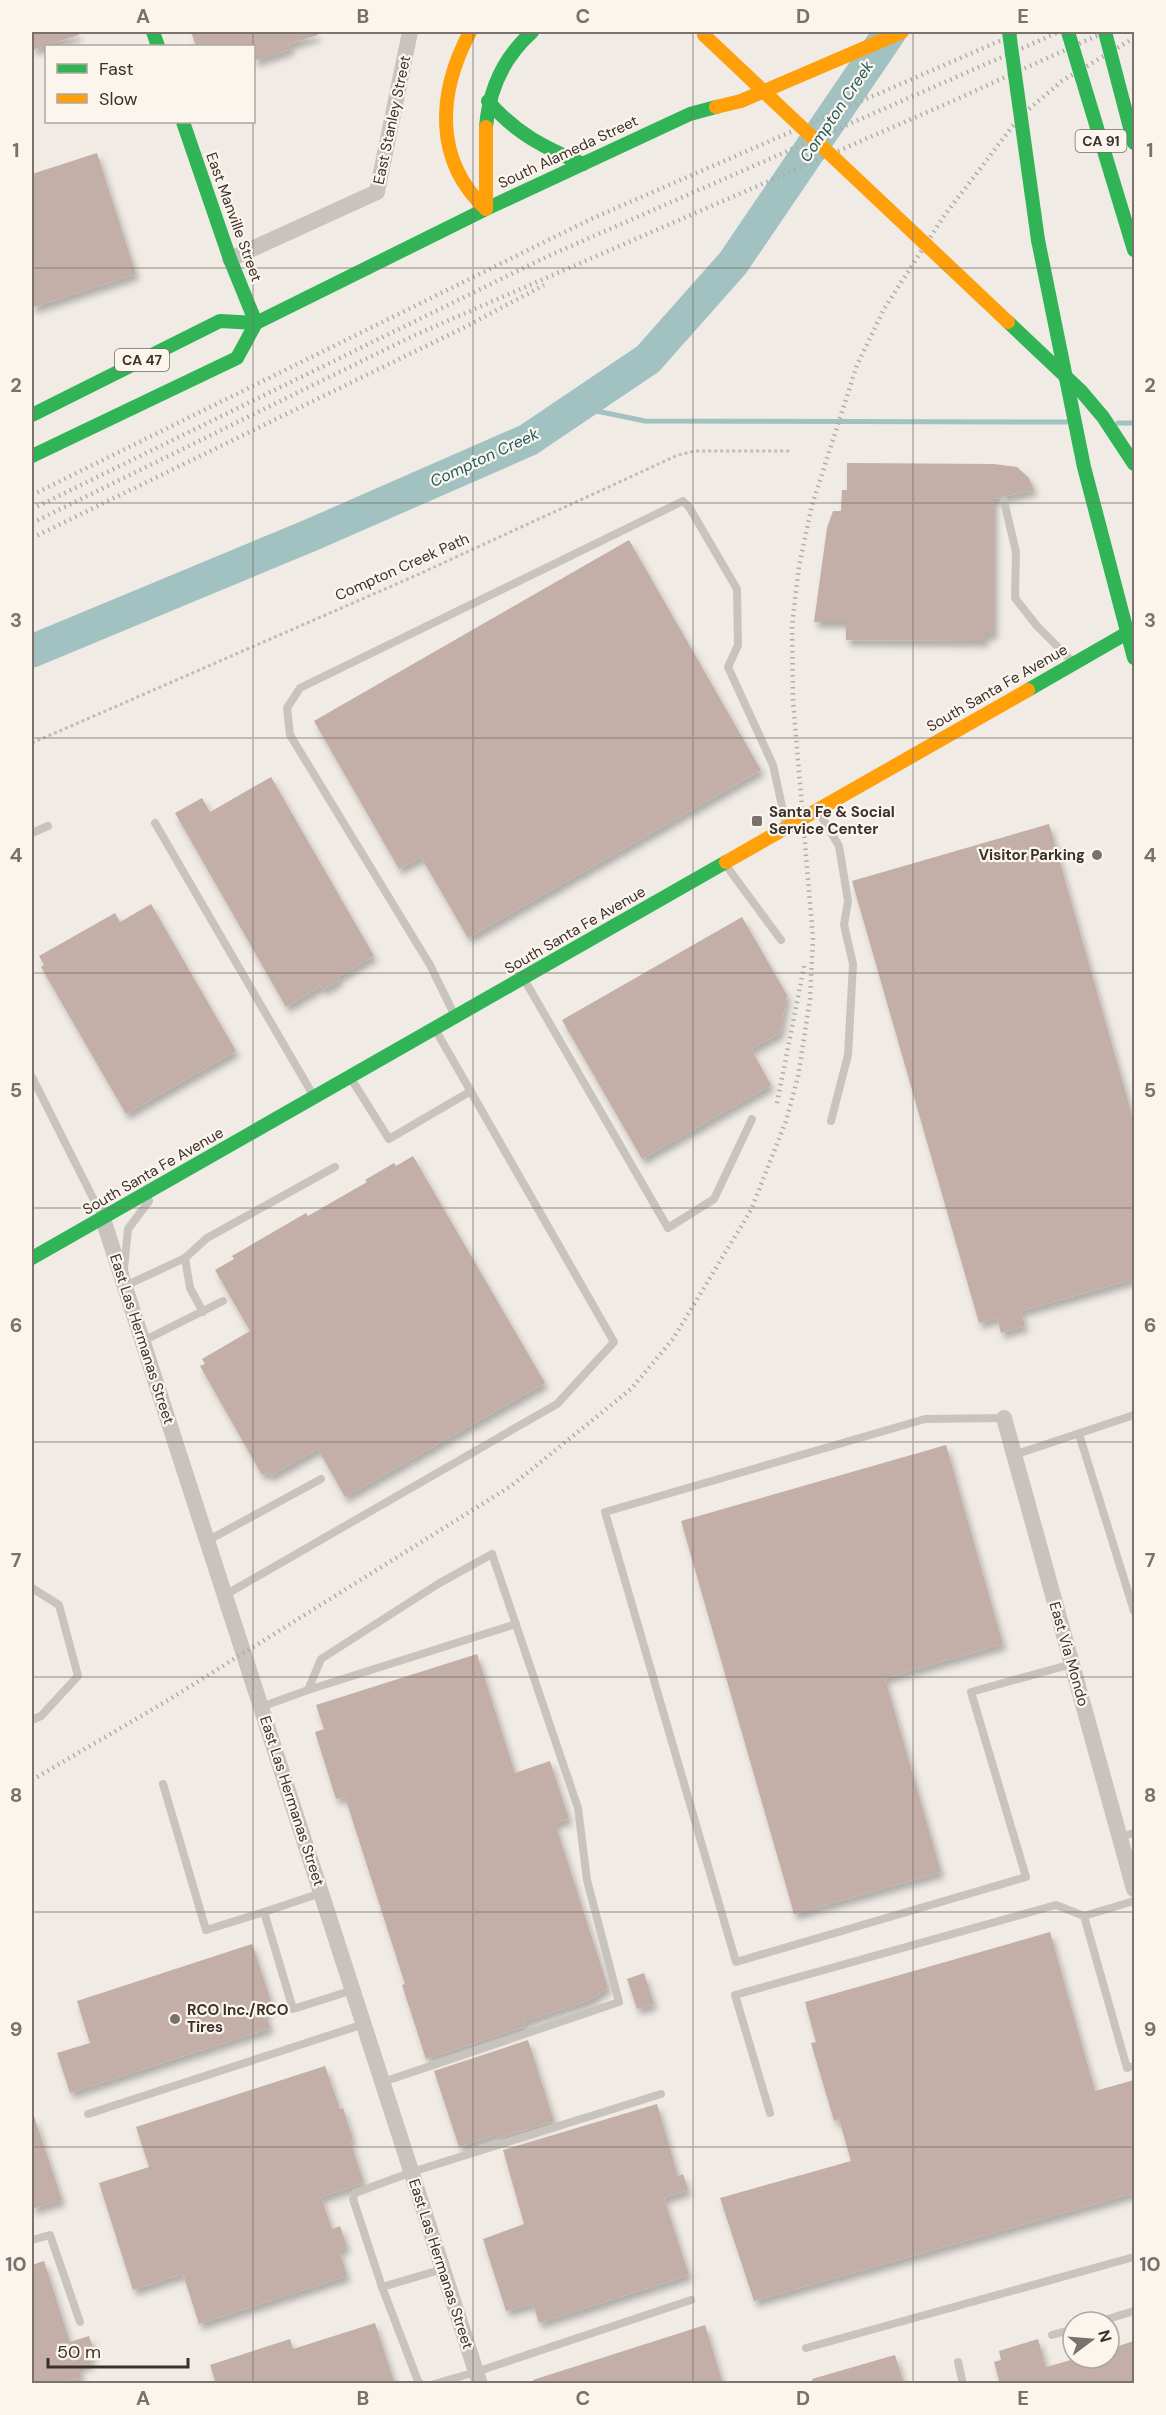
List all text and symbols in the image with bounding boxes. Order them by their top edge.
text: A [136,3,150,29]
text: B [357,3,369,29]
text: C [576,3,590,29]
text: D [796,3,810,29]
text: E [1017,3,1029,29]
legend [45,45,255,123]
street label: East Stanley Street [369,54,415,186]
water label: Compton Creek [795,56,878,166]
text: Fast [99,57,134,81]
text: Slow [99,87,138,111]
street label: South Alameda Street [495,111,641,193]
road number: CA 91 [1076,130,1126,152]
text: 1 [12,137,20,163]
text: 1 [1146,137,1154,163]
street label: East Manville Street [201,150,267,285]
road number: CA 47 [115,349,169,371]
text: 2 [10,372,22,398]
text: 2 [1144,372,1156,398]
water label: Compton Creek [426,423,543,492]
street label: Compton Creek Path [332,528,472,606]
text: 3 [10,607,22,633]
text: 3 [1144,607,1156,633]
street label: South Santa Fe Avenue [923,639,1071,737]
place label: Santa Fe & Social Service Center [769,802,895,839]
marker: Santa Fe & Social Service Center [750,814,764,828]
text: 4 [10,842,23,868]
text: 4 [1144,842,1157,868]
place label: Visitor Parking [978,845,1085,865]
marker: Visitor Parking [1090,848,1104,862]
street label: South Santa Fe Avenue [501,881,649,979]
text: 5 [10,1077,22,1103]
text: 5 [1144,1077,1156,1103]
street label: South Santa Fe Avenue [79,1122,227,1220]
street label: East Las Hermanas Street [105,1251,179,1427]
text: 6 [10,1312,22,1338]
text: 6 [1144,1312,1156,1338]
text: 7 [11,1547,22,1573]
text: 7 [1145,1547,1156,1573]
street label: East Via Mondo [1045,1599,1094,1709]
street label: East Las Hermanas Street [255,1713,329,1889]
text: 8 [10,1782,22,1808]
text: 8 [1144,1782,1156,1808]
place label: RCO Inc./RCO Tires [187,2000,289,2037]
marker: RCO Inc./RCO Tires [168,2012,182,2026]
text: 9 [10,2016,22,2042]
text: 9 [1144,2016,1156,2042]
street label: East Las Hermanas Street [404,2176,478,2352]
text: 10 [5,2251,27,2277]
text: 10 [1139,2251,1161,2277]
north arrow [1061,2310,1121,2370]
text: N [1093,2327,1117,2345]
scale bar [48,2331,188,2369]
text: 50 m [57,2340,101,2364]
text: A [136,2385,150,2411]
text: B [357,2385,369,2411]
text: C [576,2385,590,2411]
text: D [796,2385,810,2411]
text: E [1017,2385,1029,2411]

